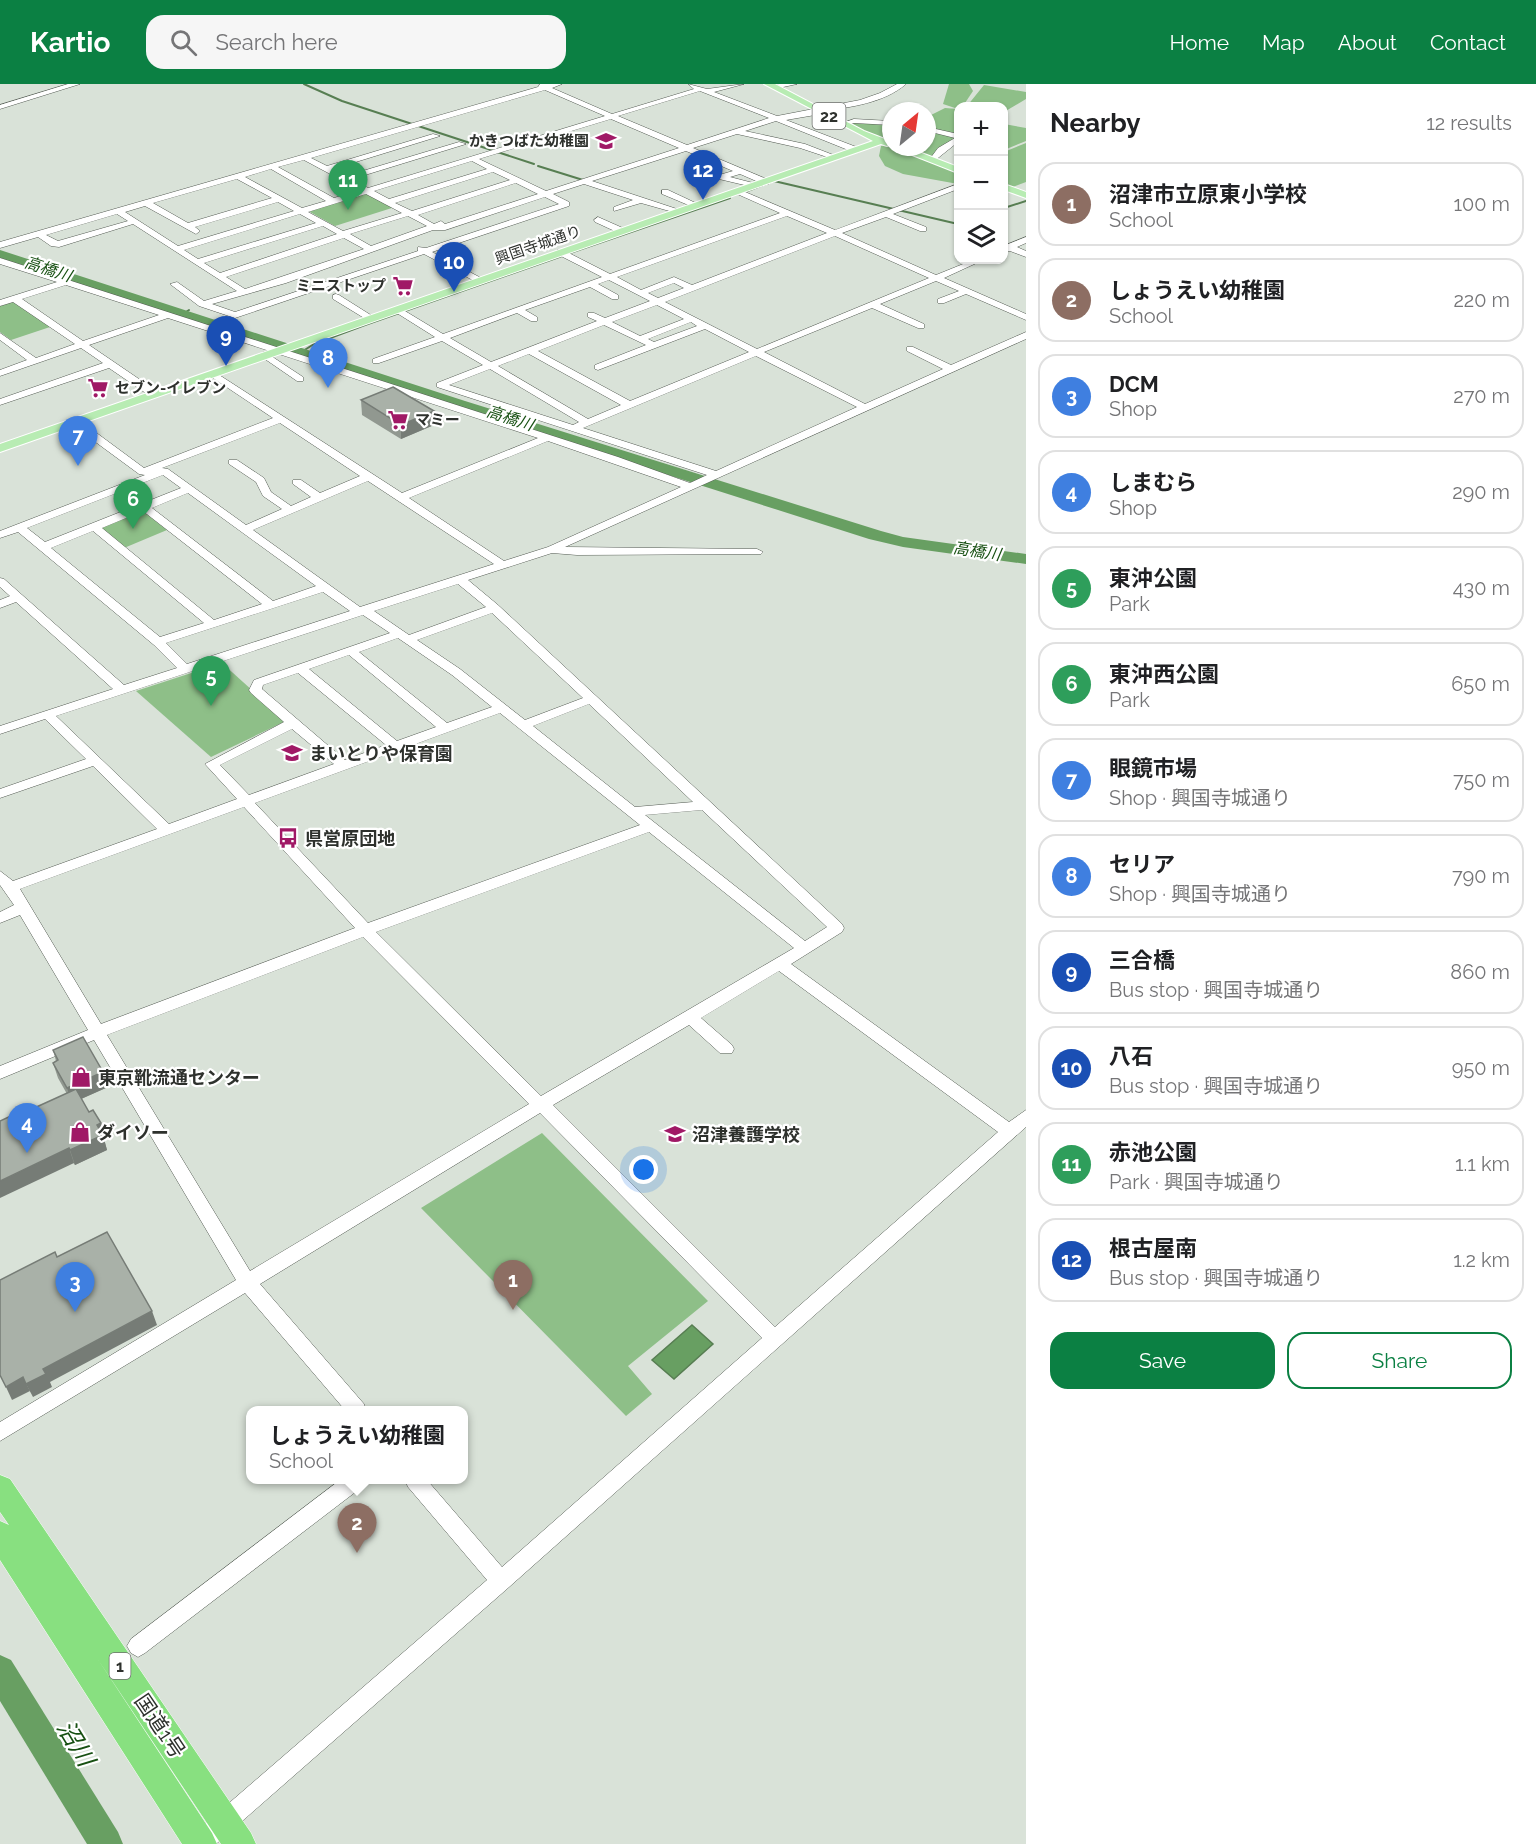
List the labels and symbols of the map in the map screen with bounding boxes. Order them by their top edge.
north arrow [882,102,936,156]
road number: 22 [812,103,846,129]
school or university icon: かきつばた幼稚園 [594,129,618,153]
place label: かきつばた幼稚園 [469,132,589,150]
pin: 12 [684,150,722,200]
pin: 11 [328,160,368,210]
street label: 興国寺城通り [493,222,583,268]
pin: 10 [434,242,474,292]
water label: 高橋川 [22,253,76,286]
supermarket icon: ミニストップ [391,274,415,298]
place label: ミニストップ [296,277,386,295]
pin: 9 [206,316,246,366]
pin: 8 [308,338,348,388]
supermarket icon: セブン-イレブン [86,376,110,400]
place label: セブン-イレブン [115,379,226,397]
water label: 高橋川 [484,402,538,435]
supermarket icon: マミー [386,408,410,432]
place label: マミー [415,411,460,429]
pin: 7 [58,416,98,466]
pin: 6 [114,480,152,529]
water label: 高橋川 [952,538,1004,564]
pin: 5 [192,656,230,706]
school or university icon: まいとりや保育園 [280,741,304,765]
place label: まいとりや保育園 [309,743,453,764]
bus stop icon: 県営原団地 [276,826,300,850]
place label: 県営原団地 [305,828,395,849]
shop icon: 東京靴流通センター [69,1065,93,1089]
place label: 東京靴流通センター [98,1067,260,1088]
pin: 4 [8,1104,46,1153]
shop icon: ダイソー [68,1120,92,1144]
place label: ダイソー [97,1122,169,1143]
school or university icon: 沼津養護学校 [663,1122,687,1146]
place label: 沼津養護学校 [692,1124,800,1145]
your location [629,1155,658,1184]
pin: 1 [494,1260,532,1310]
pin: 3 [56,1262,94,1312]
pin: 2 [338,1504,376,1553]
road number: 1 [110,1653,130,1679]
street label: 国道1号 [130,1689,190,1763]
water label: 沼川 [51,1715,102,1774]

